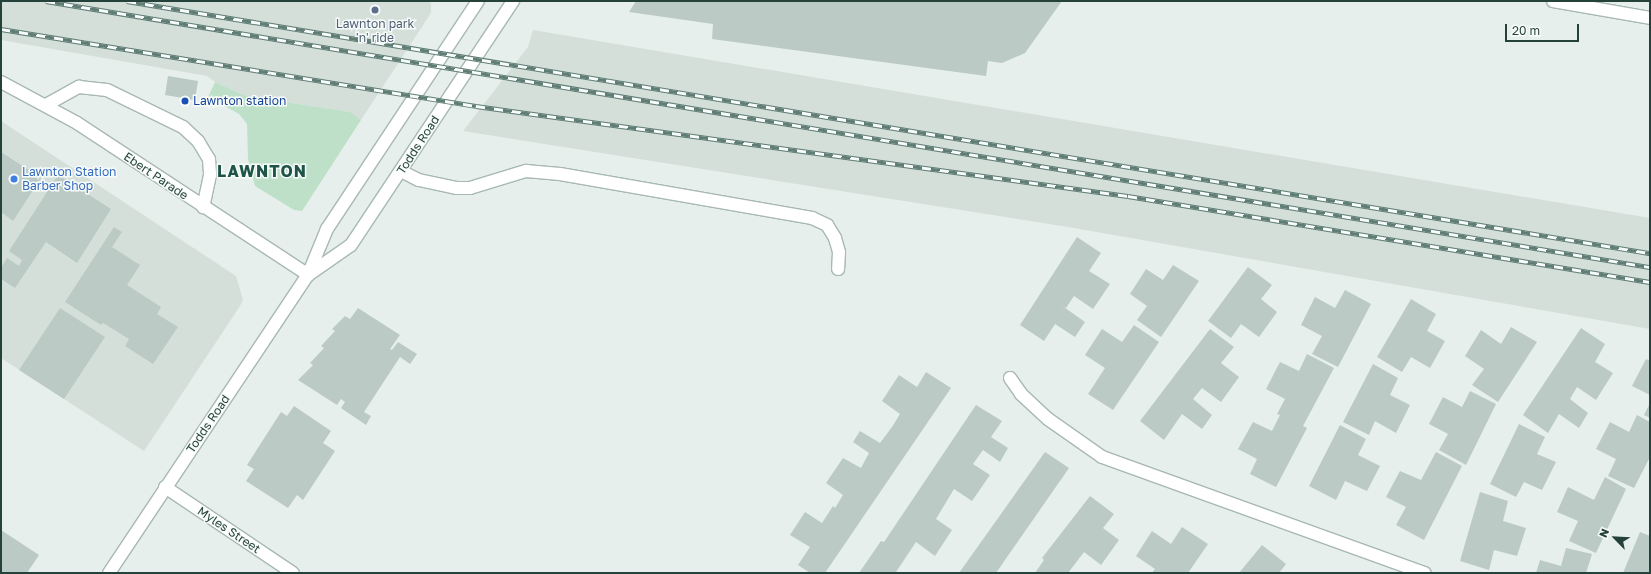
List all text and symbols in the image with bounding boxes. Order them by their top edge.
marker: Lawnton park 'n' ride [370,5,380,15]
scale bar [1507,16,1581,42]
place label: Lawnton park 'n' ride [336,17,414,45]
text: 20 m [1512,23,1540,38]
place label: Lawnton station [193,94,286,108]
marker: Lawnton station [180,96,190,106]
street label: Todds Road [394,113,442,177]
street label: Ebert Parade [121,149,191,203]
district label: LAWNTON [217,161,307,181]
place label: Lawnton Station Barber Shop [22,165,116,193]
marker: Lawnton Station Barber Shop [9,174,19,184]
street label: Todds Road [183,392,233,456]
street label: Myles Street [195,504,263,556]
north arrow [1595,518,1635,558]
text: N [1596,526,1611,539]

